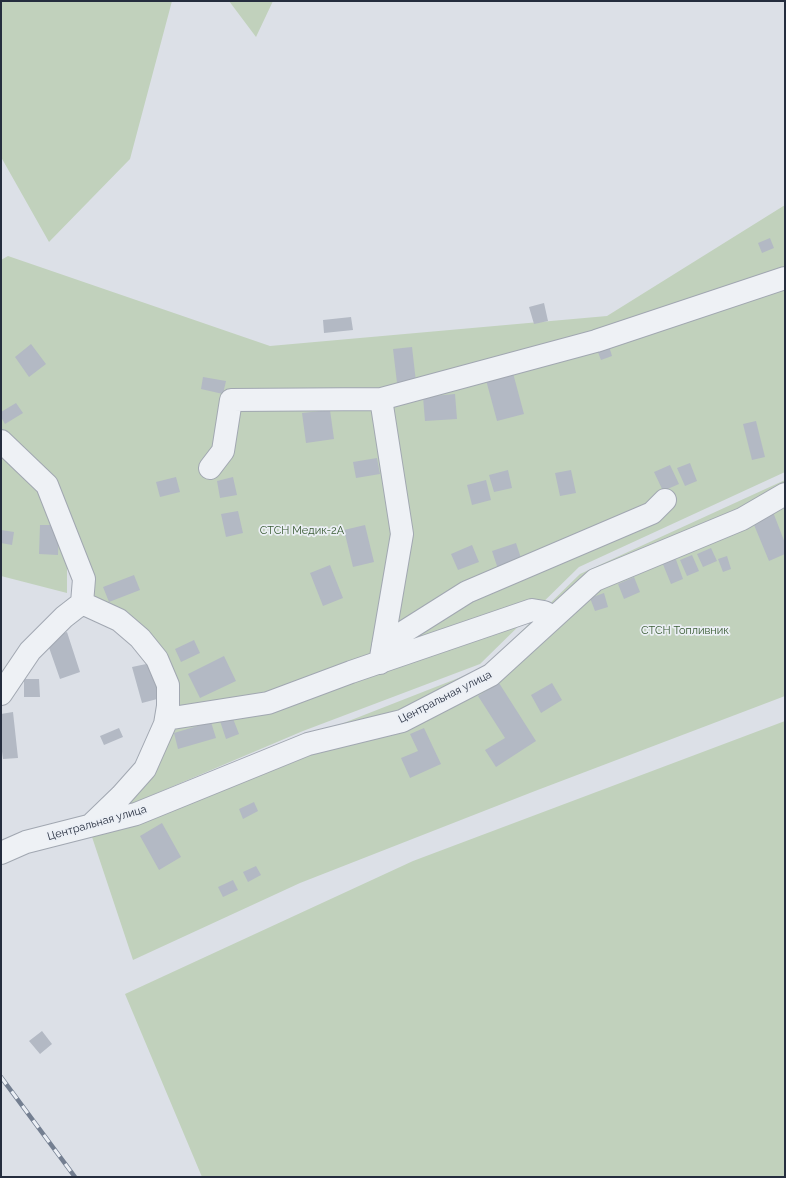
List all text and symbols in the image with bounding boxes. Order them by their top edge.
park label: СТСН Медик-2А [260,524,344,538]
park label: СТСН Топливник [641,624,729,638]
street label: Центральная улица [396,668,494,726]
street label: Центральная улица [46,803,148,843]

